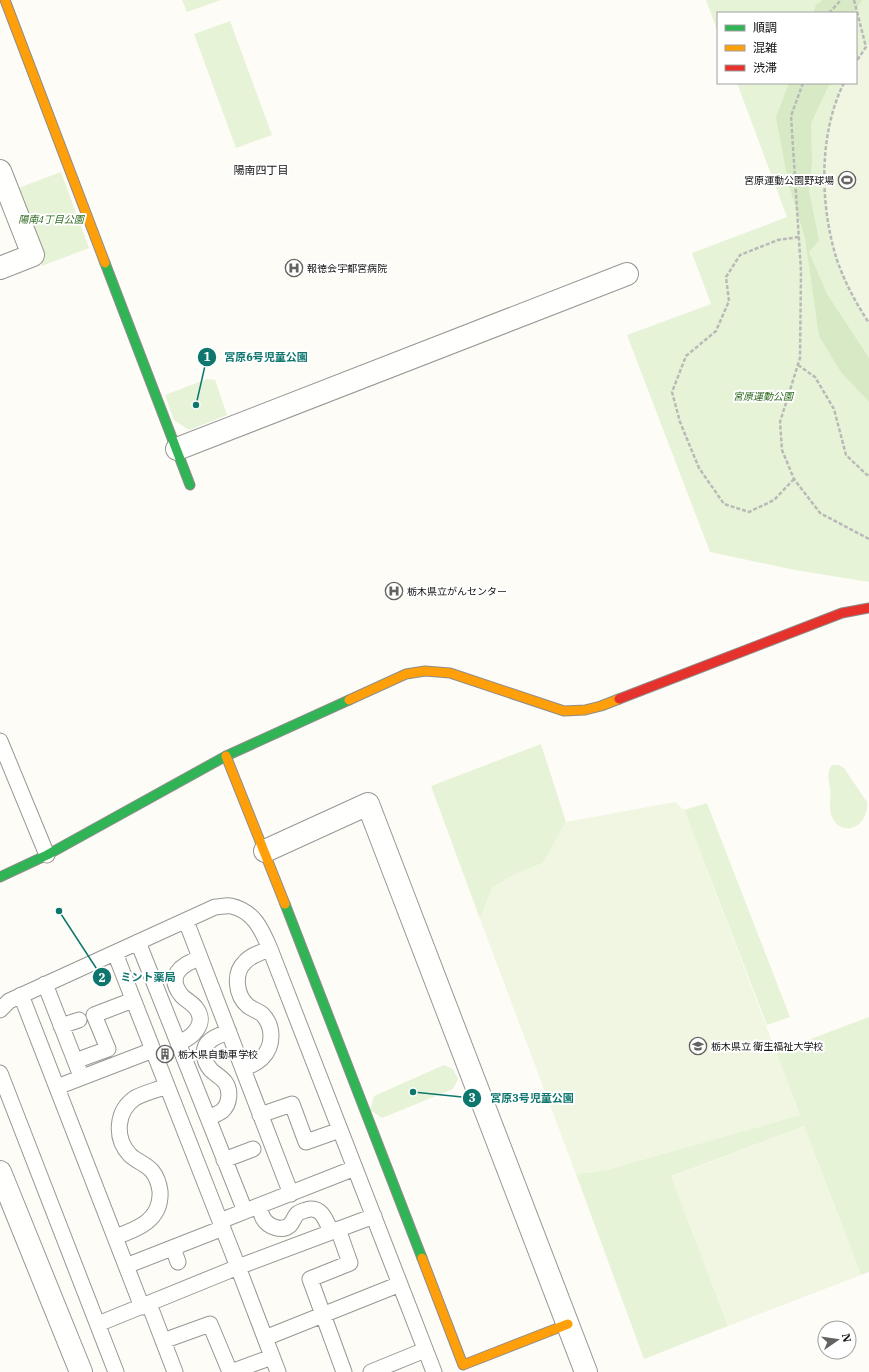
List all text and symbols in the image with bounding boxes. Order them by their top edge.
legend [717,12,857,84]
text: 順調 [753,20,777,35]
text: 混雑 [753,40,777,55]
text: 渋滞 [753,60,777,75]
district label: 陽南四丁目 [234,163,289,177]
sports icon: 宮原運動公園野球場 [837,170,857,190]
place label: 宮原運動公園野球場 [744,174,834,187]
park label: 陽南4丁目公園 [18,213,86,226]
hospital icon: 報徳会宇都宮病院 [284,258,304,278]
place label: 報徳会宇都宮病院 [307,262,387,275]
callout: 宮原6号児童公園 [197,345,316,368]
text: 1 [203,349,211,364]
text: 宮原6号児童公園 [224,350,308,364]
park label: 宮原運動公園 [733,390,795,403]
hospital icon: 栃木県立がんセンター [384,581,404,601]
place label: 栃木県立がんセンター [407,585,507,598]
callout: ミント薬局 [92,966,183,989]
text: 2 [98,970,106,985]
text: ミント薬局 [121,970,176,984]
school or university icon: 栃木県立 衛生福祉大学校 [688,1036,708,1056]
place label: 栃木県立 衛生福祉大学校 [711,1040,823,1053]
building icon: 栃木県自動車学校 [155,1044,175,1064]
place label: 栃木県自動車学校 [178,1048,258,1061]
callout: 宮原3号児童公園 [462,1086,582,1109]
text: 3 [468,1090,476,1105]
text: 宮原3号児童公園 [490,1091,574,1105]
north arrow [817,1320,857,1360]
text: N [839,1332,855,1344]

